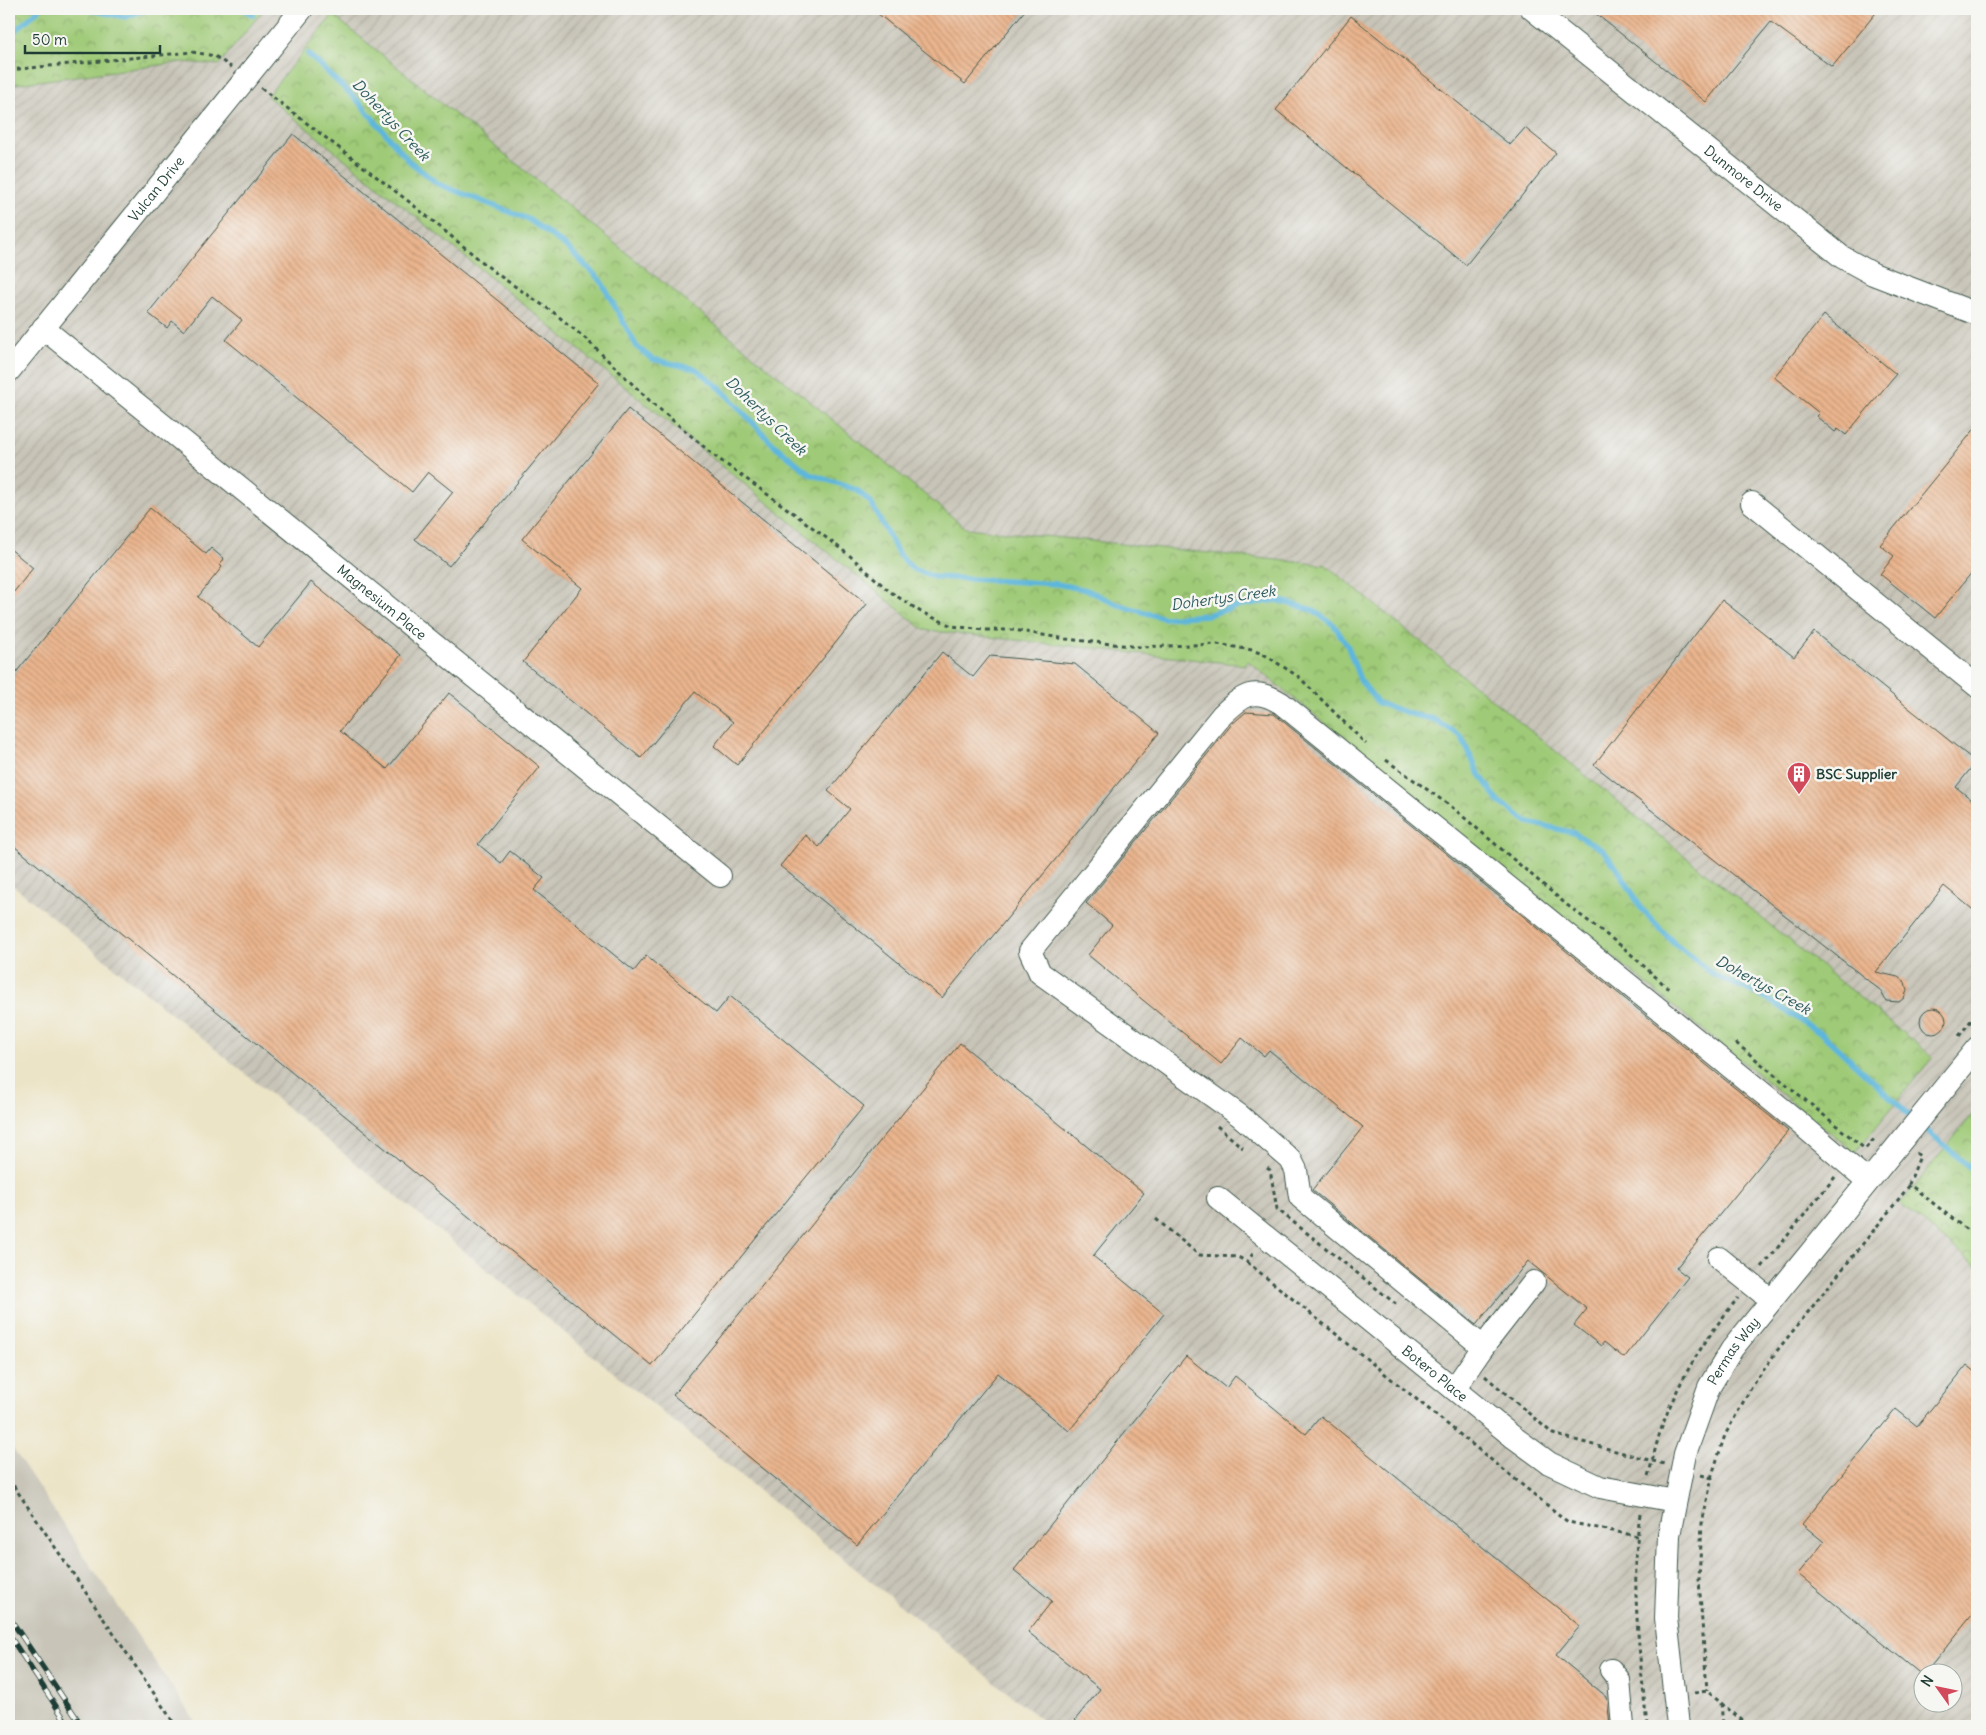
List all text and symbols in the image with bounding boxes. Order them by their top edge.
scale bar [25,22,160,54]
text: 50 m [32,30,67,49]
water label: Dohertys Creek [349,75,435,166]
street label: Dunmore Drive [1701,141,1787,215]
street label: Vulcan Drive [124,153,188,226]
water label: Dohertys Creek [722,372,812,460]
street label: Magnesium Place [334,561,430,644]
water label: Dohertys Creek [1170,581,1278,614]
building icon: BSC Supplier [1786,761,1812,795]
place label: BSC Supplier [1816,765,1897,783]
water label: Dohertys Creek [1713,951,1815,1019]
street label: Permas Way [1703,1313,1763,1388]
street label: Botero Place [1398,1341,1472,1406]
north arrow [1914,1662,1964,1712]
text: N [1917,1672,1937,1690]

